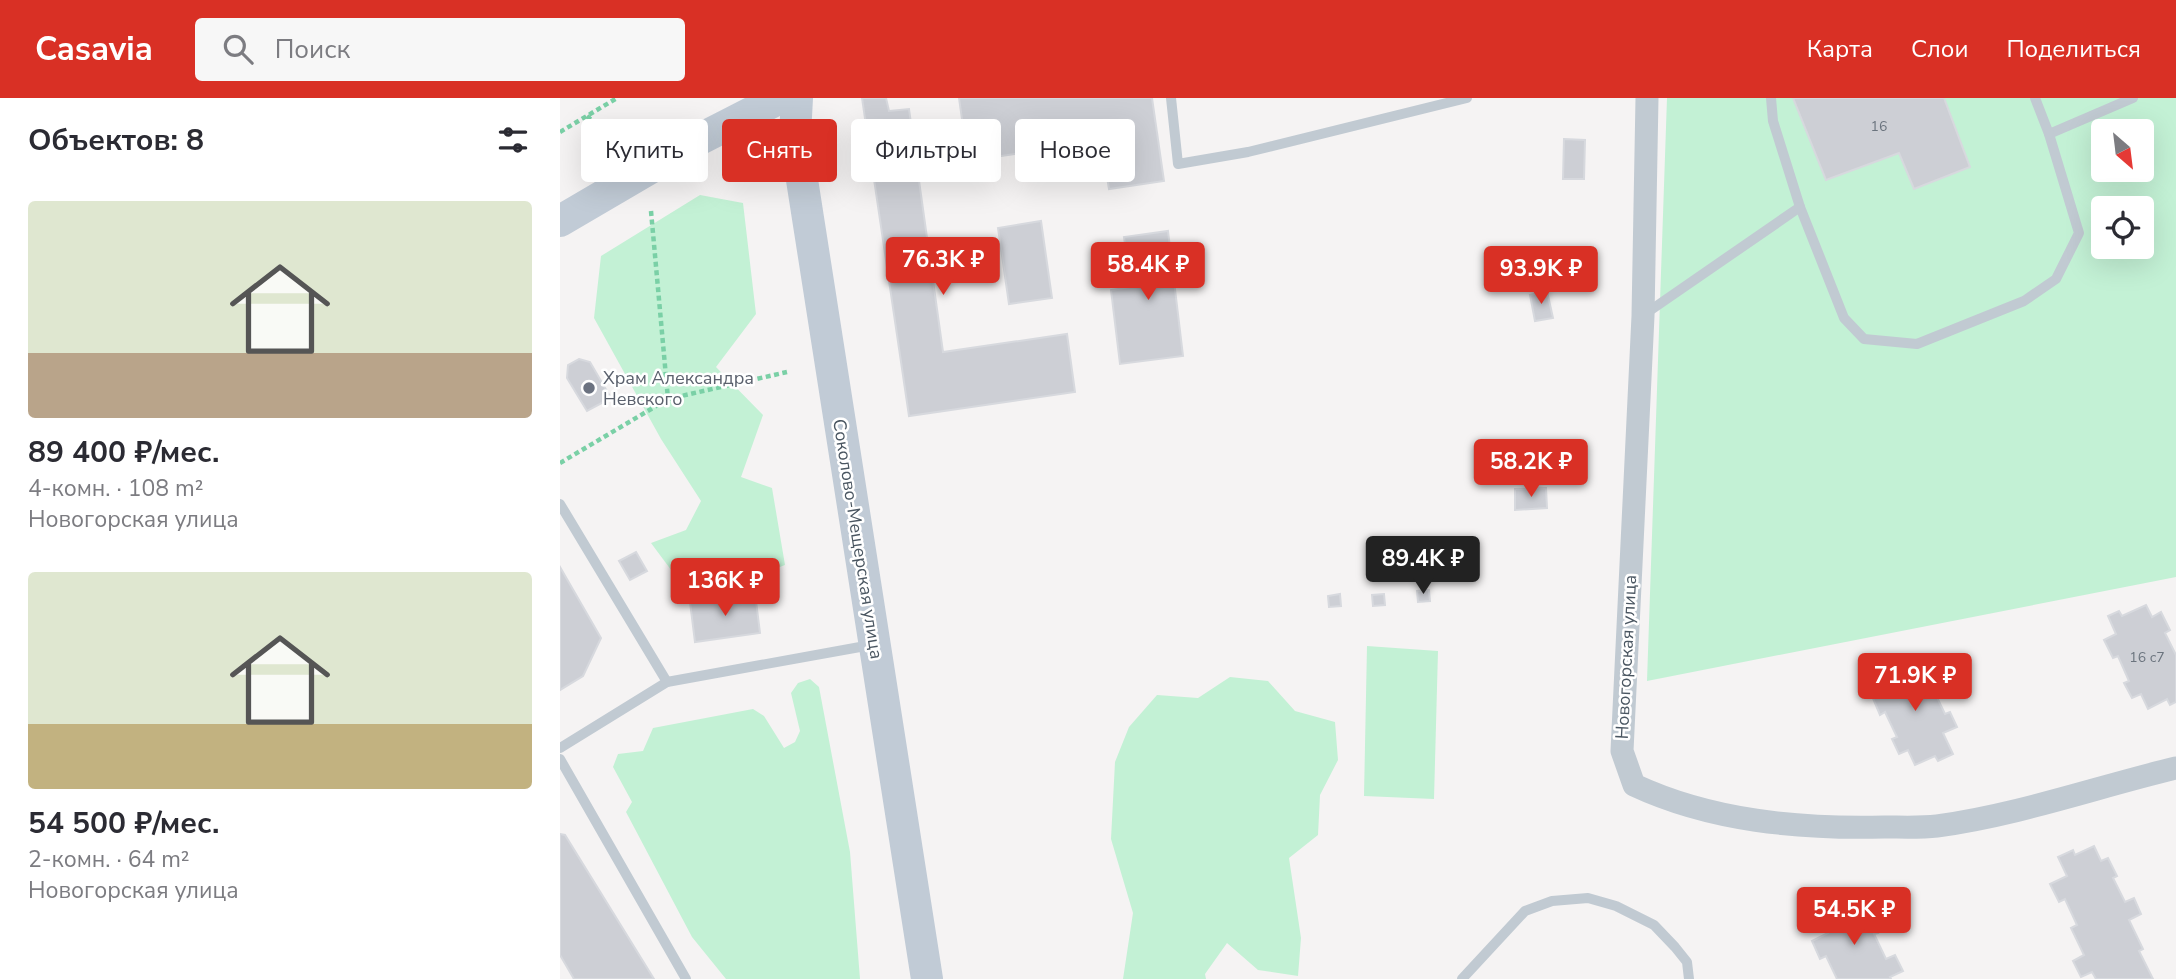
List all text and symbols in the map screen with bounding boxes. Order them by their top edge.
search box [195,18,685,81]
text: Casavia [35,27,153,72]
icon: search [219,30,257,68]
text: Поиск [275,32,350,67]
text: Карта [1807,33,1873,65]
text: Слои [1911,33,1968,65]
text: Поделиться [2006,33,2141,65]
house number: 16 [1871,117,1887,136]
chip: Купить [581,119,708,182]
chip: Снять [722,119,837,182]
chip: Фильтры [851,119,1001,182]
chip: Новое [1015,119,1135,182]
north arrow [2091,119,2154,182]
map controls [2091,119,2154,259]
text: Объектов: 8 [28,120,204,161]
icon: filters [494,121,532,159]
button: locate [2091,196,2154,259]
pin: 76.3K ₽ [878,238,1008,297]
pin: 58.4K ₽ [1083,242,1213,302]
text: 76.3K ₽ [902,244,984,275]
icon: home [217,246,343,372]
pin: 93.9K ₽ [1476,246,1606,306]
text: 58.4K ₽ [1107,249,1189,280]
text: 93.9K ₽ [1500,253,1582,284]
place label: Храм Александра Невского [603,366,754,411]
marker: Храм Александра Невского [581,380,597,396]
street label: Соколово-Мещерская улица [827,417,889,661]
text: 89 400 ₽/мес. [28,432,219,473]
pin: 58.2K ₽ [1466,440,1596,499]
text: 58.2K ₽ [1490,446,1572,477]
text: 4-комн. · 108 m² [28,473,203,504]
text: Новогорская улица [28,504,239,535]
pin: 89.4K ₽ [1358,536,1488,596]
text: 89.4K ₽ [1382,543,1464,574]
pin: 136K ₽ [668,559,782,618]
text: 136K ₽ [687,565,763,596]
street label: Новогорская улица [1610,574,1642,740]
icon: home [217,617,343,743]
house number: 16 с7 [2129,648,2165,667]
pin: 71.9K ₽ [1850,654,1980,713]
text: 71.9K ₽ [1874,660,1956,691]
text: 54 500 ₽/мес. [28,803,219,844]
text: 2-комн. · 64 m² [28,844,190,875]
text: Новогорская улица [28,875,239,906]
pin: 54.5K ₽ [1789,888,1919,947]
text: 54.5K ₽ [1813,894,1895,925]

